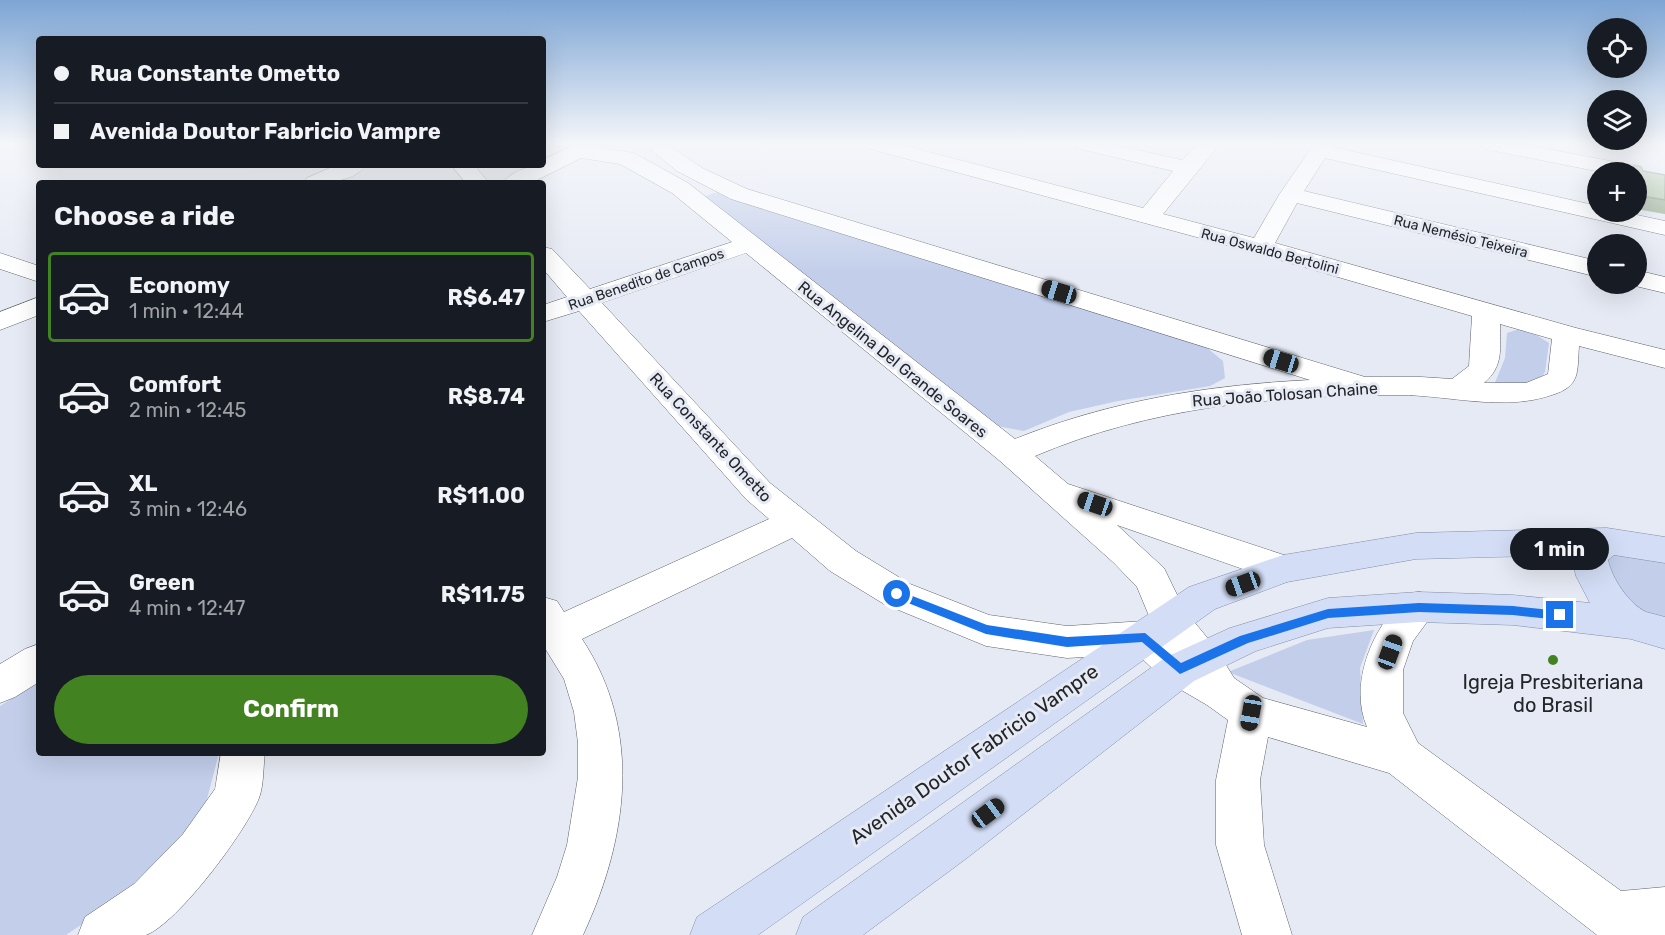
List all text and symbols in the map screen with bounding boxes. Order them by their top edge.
map controls [1587,18,1647,294]
button: locate [1587,18,1647,78]
text: Rua Constante Ometto [90,60,340,87]
button: layers [1587,90,1647,150]
text: Avenida Doutor Fabricio Vampre [90,118,441,145]
button: + [1587,162,1647,222]
text: Choose a ride [54,200,235,232]
street label: Rua Nemésio Teixeira [1392,212,1530,261]
street label: Rua Oswaldo Bertolini [1199,225,1341,278]
button: − [1587,234,1647,294]
street label: Rua Benedito de Campos [566,245,726,314]
icon: car [57,270,111,324]
text: Economy [129,272,230,299]
street label: Rua Angelina Del Grande Soares [794,277,991,442]
car [1039,278,1079,306]
text: R$6.47 [448,284,525,311]
text: 1 min · 12:44 [129,299,244,323]
car [1261,347,1301,375]
icon: car [57,369,111,423]
street label: Rua Constante Ometto [646,369,776,506]
text: Comfort [129,371,221,398]
street label: Rua João Tolosan Chaine [1192,379,1379,410]
text: R$8.74 [448,383,525,410]
text: 2 min · 12:45 [129,398,247,422]
icon: car [57,468,111,522]
text: XL [129,470,157,497]
text: R$11.00 [437,482,525,509]
car [1075,490,1115,518]
text: 3 min · 12:46 [129,497,247,521]
callout: 1 min [1510,528,1610,570]
text: 1 min [1534,537,1585,561]
icon: car [57,567,111,621]
text: Green [129,569,195,596]
car [1223,569,1263,599]
route start [883,580,910,607]
text: R$11.75 [441,581,525,608]
text: 4 min · 12:47 [129,596,245,620]
route end [1546,601,1573,628]
car [1375,632,1405,672]
marker: Igreja Presbiteriana do Brasil [1546,653,1560,667]
street label: Avenida Doutor Fabricio Vampre [845,659,1103,849]
place label: Igreja Presbiteriana do Brasil [1462,670,1644,717]
button: Confirm [54,675,528,744]
car [1239,694,1263,732]
car [968,795,1008,831]

